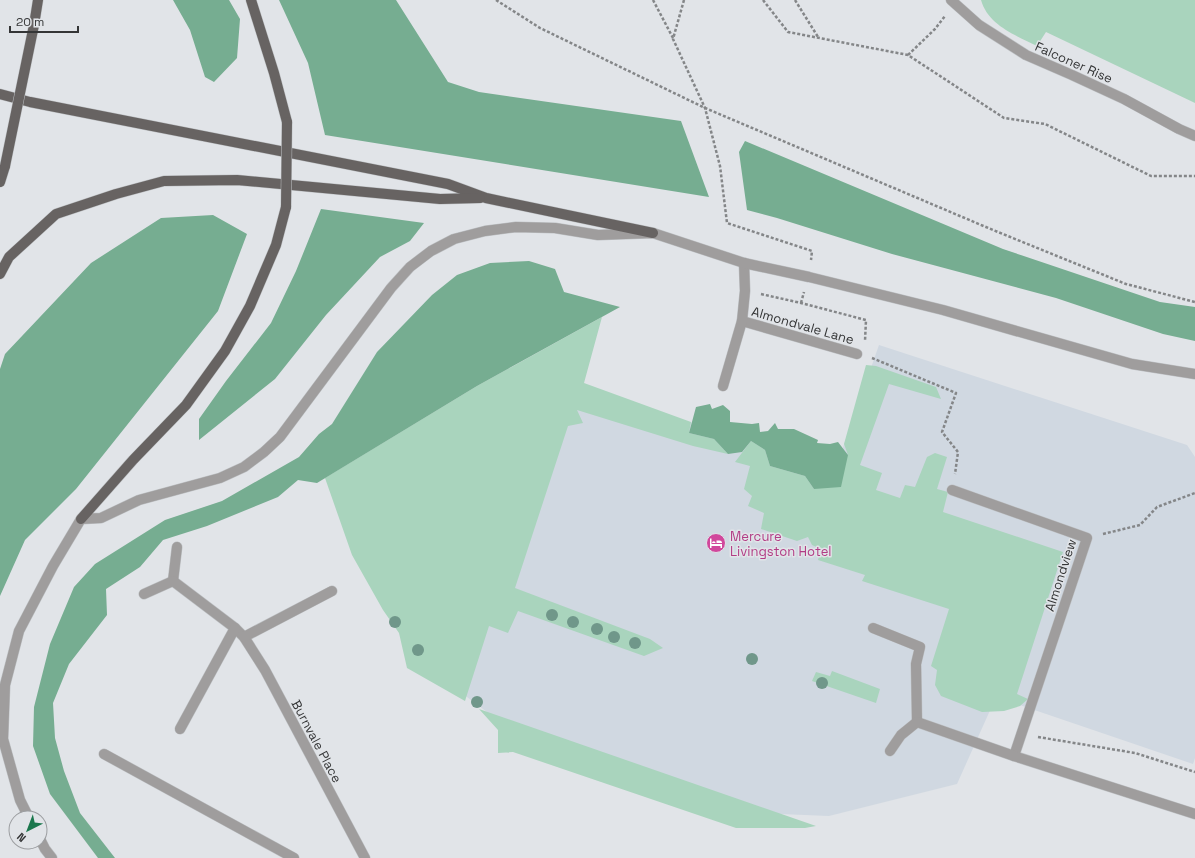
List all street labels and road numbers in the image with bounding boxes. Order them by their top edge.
street label: Falconer Rise [1032,38,1115,87]
street label: Almondvale Lane [750,303,856,348]
street label: Almondview [1041,537,1080,613]
street label: Burnvale Place [288,697,346,786]

